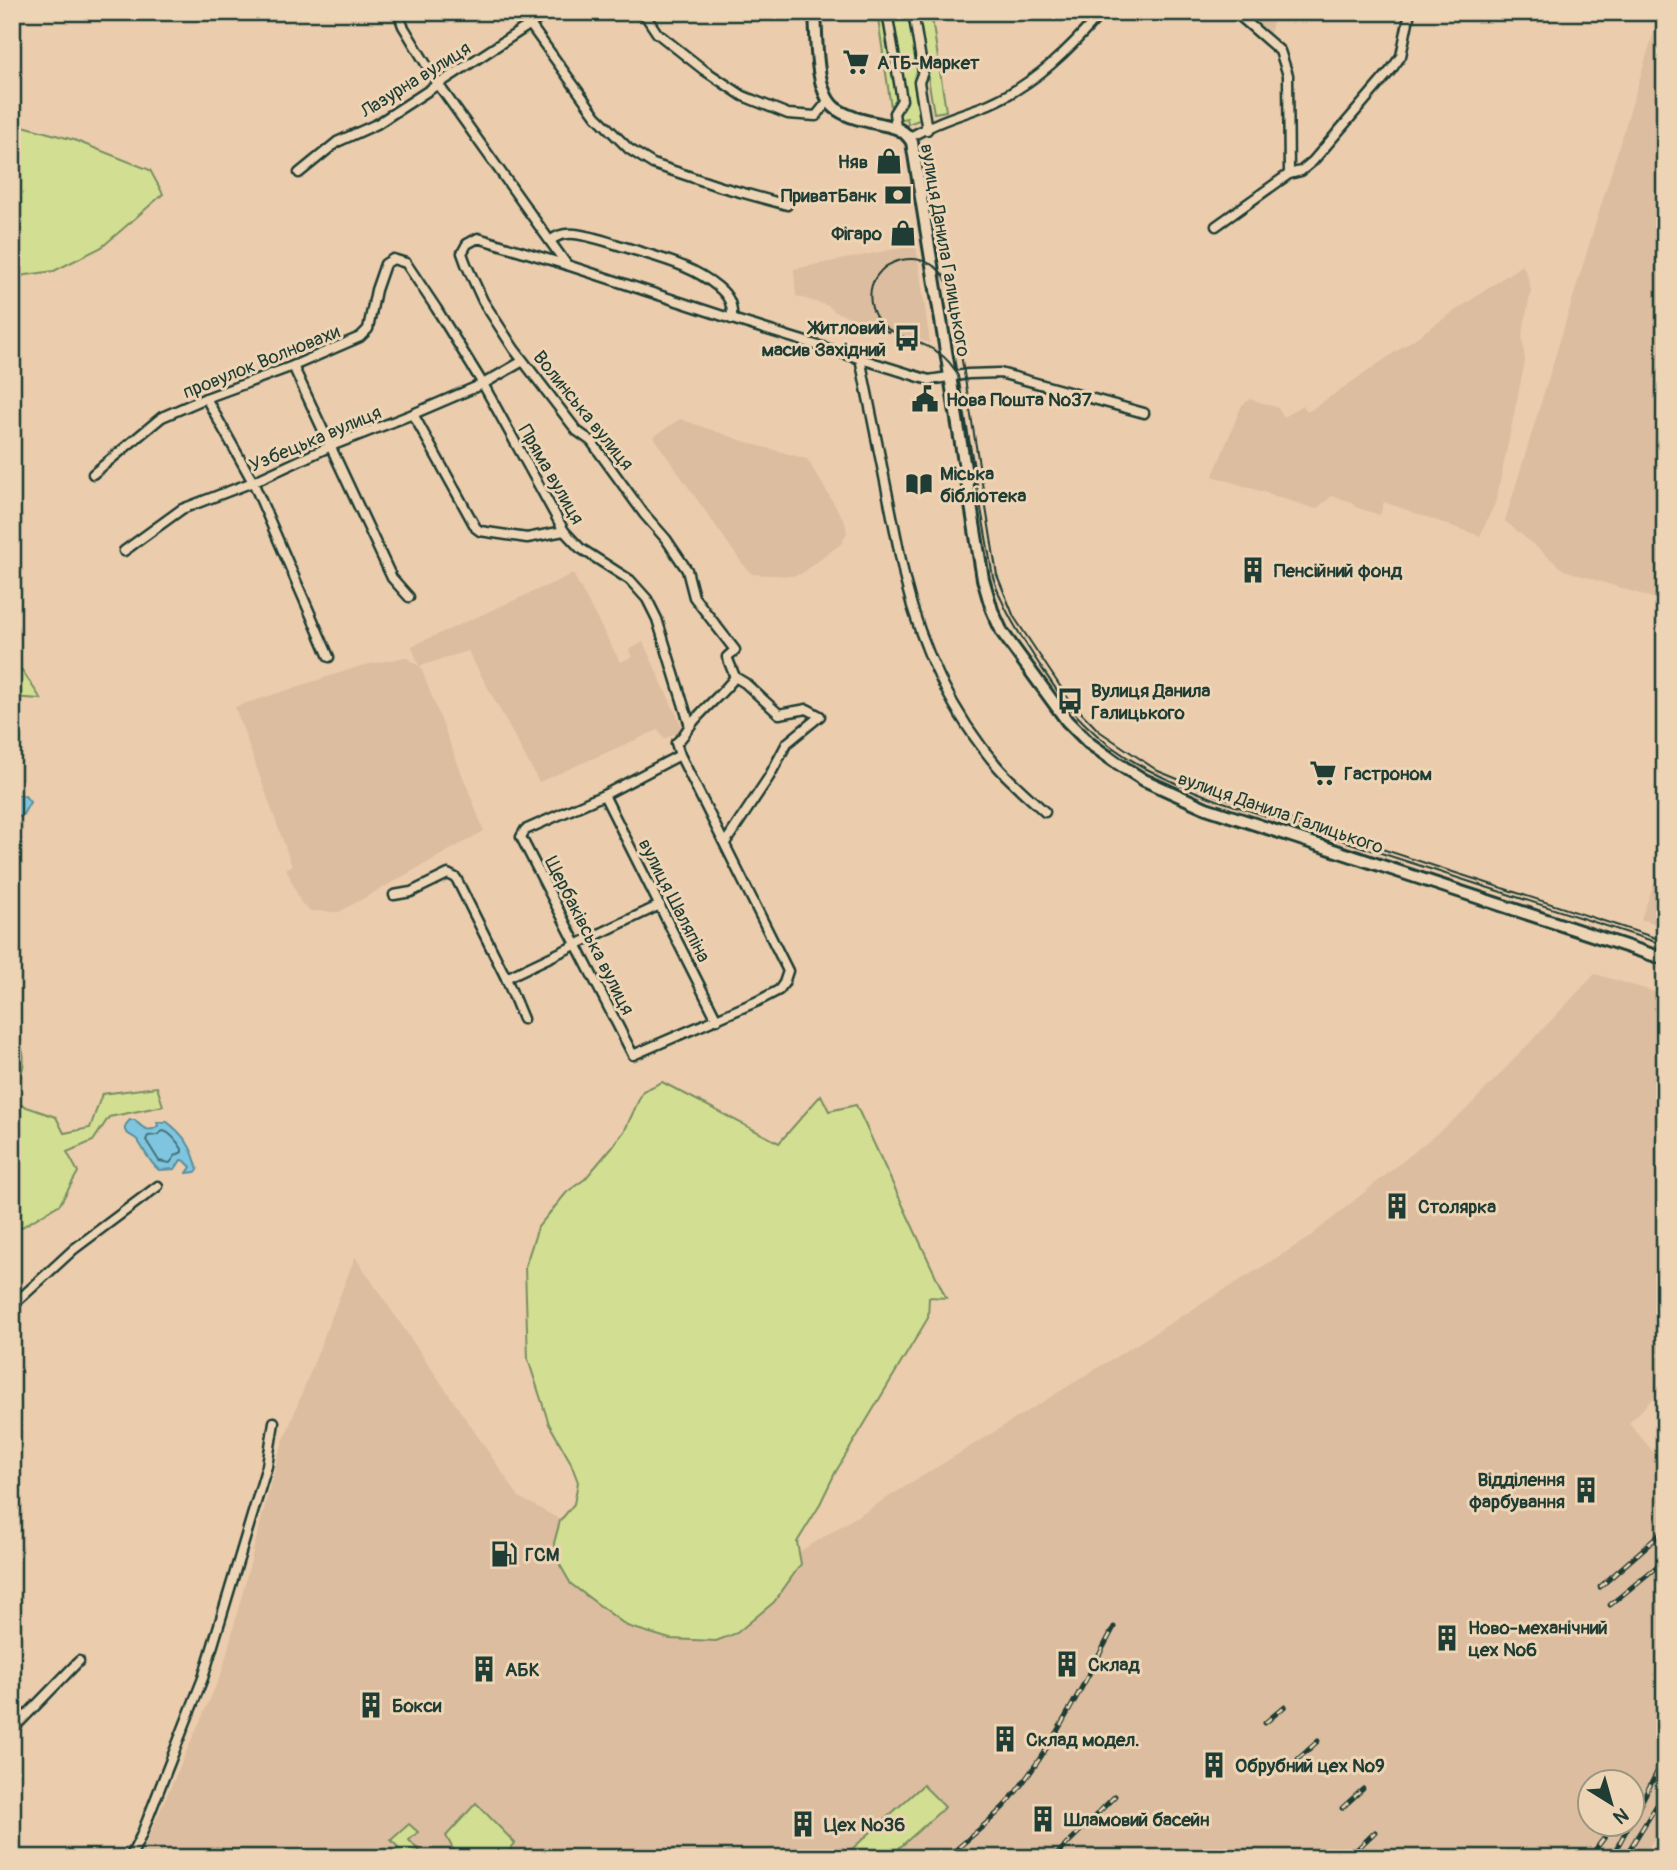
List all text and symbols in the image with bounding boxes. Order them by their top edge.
street label: Лазурна вулиця [355,36,475,124]
supermarket icon: АТБ-Маркет [841,47,871,77]
place label: АТБ-Маркет [877,51,980,75]
street label: вулиця Данила Галицького [914,142,976,358]
shop icon: Няв [874,146,904,176]
place label: Няв [838,150,868,174]
bank icon: ПриватБанк [883,180,913,210]
place label: ПриватБанк [781,184,877,208]
shop icon: Фігаро [888,218,918,248]
place label: Фігаро [830,222,883,246]
place label: Житловий масив Західний [761,316,886,362]
street label: провулок Волновахи [179,319,344,404]
bus stop icon: Житловий масив Західний [892,323,922,353]
street label: Волинська вулиця [528,346,639,475]
public building icon: Нова Пошта №37 [910,384,940,414]
place label: Нова Пошта №37 [946,388,1093,412]
street label: Узбецька вулиця [246,400,385,478]
street label: Пряма вулиця [513,420,589,529]
place label: Міська бібліотека [940,462,1026,508]
library icon: Міська бібліотека [904,469,934,499]
building icon: Пенсійний фонд [1238,555,1268,585]
place label: Пенсійний фонд [1274,559,1403,583]
place label: Вулиця Данила Галицького [1091,679,1210,725]
bus stop icon: Вулиця Данила Галицького [1055,686,1085,716]
supermarket icon: Гастроном [1308,758,1338,788]
place label: Гастроном [1344,762,1432,786]
street label: вулиця Данила Галицького [1175,766,1387,859]
street label: вулиця Шаляпіна [633,835,716,966]
street label: Щербаківська вулиця [539,852,640,1019]
building icon: Столярка [1382,1191,1412,1221]
place label: Столярка [1418,1195,1496,1219]
place label: Відділення фарбування [1469,1468,1565,1514]
building icon: Відділення фарбування [1571,1475,1601,1505]
fuel station icon: ГСМ [489,1539,519,1569]
place label: ГСМ [525,1543,560,1567]
place label: Ново-механічний цех №6 [1468,1616,1608,1662]
building icon: Ново-механічний цех №6 [1432,1623,1462,1653]
building icon: Склад [1052,1649,1082,1679]
place label: Склад [1088,1653,1140,1677]
building icon: АБК [469,1654,499,1684]
place label: АБК [505,1658,540,1682]
building icon: Бокси [356,1690,386,1720]
place label: Бокси [392,1694,442,1718]
building icon: Склад модел. [990,1724,1020,1754]
place label: Склад модел. [1026,1728,1140,1752]
building icon: Обрубний цех №9 [1199,1750,1229,1780]
place label: Обрубний цех №9 [1235,1754,1385,1778]
north arrow [1576,1769,1646,1839]
text: N [1608,1802,1633,1829]
building icon: Шламовий басейн [1028,1804,1058,1834]
place label: Шламовий басейн [1063,1808,1210,1832]
building icon: Цех №36 [788,1809,818,1839]
place label: Цех №36 [824,1813,905,1837]

